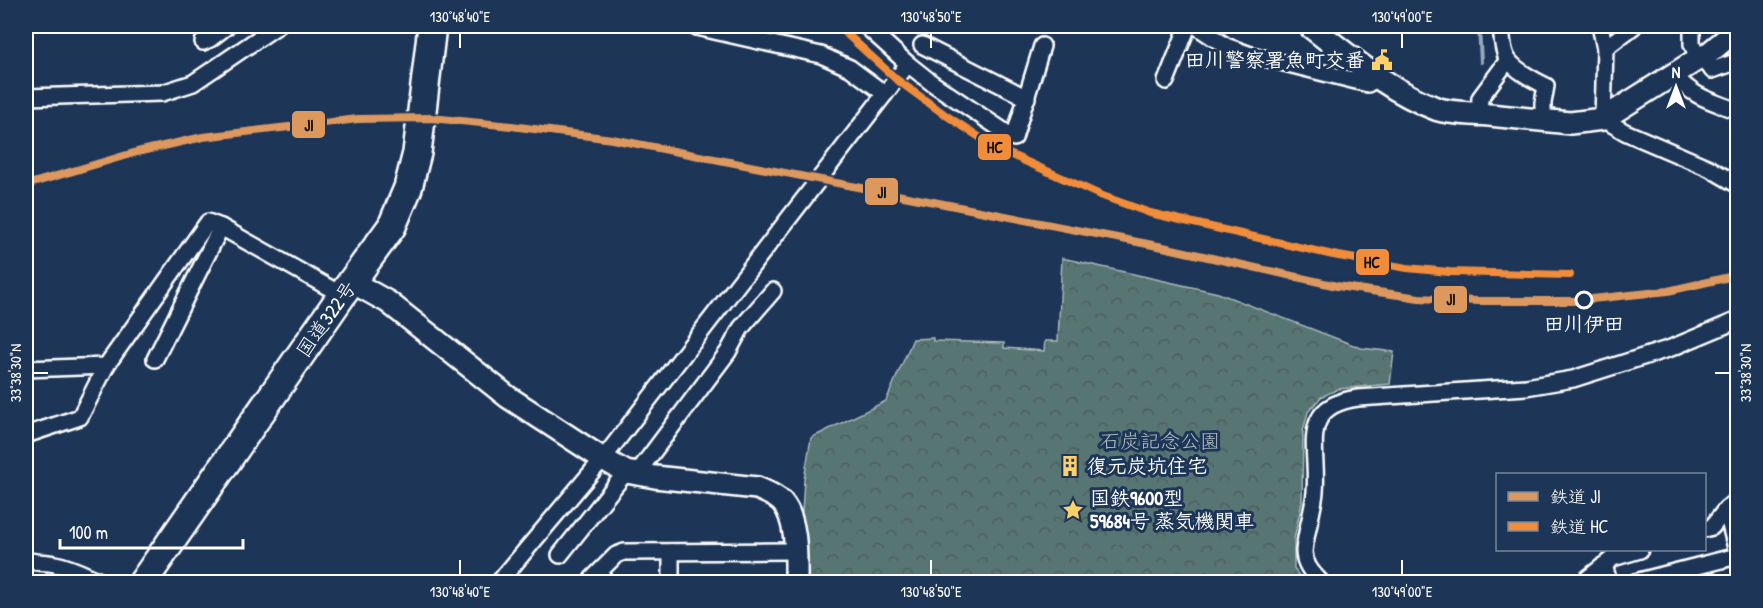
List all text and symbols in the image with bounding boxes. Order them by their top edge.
text: 130°48'40"E [430,6,491,27]
text: 130°48'50"E [900,6,962,27]
text: 130°49'00"E [1372,6,1433,27]
place label: 田川警察署魚町交番 [1185,46,1365,73]
public building icon: 田川警察署魚町交番 [1370,48,1394,72]
north arrow [1646,57,1706,117]
text: N [1672,61,1681,83]
line badge: JI [291,110,326,139]
text: JI [304,114,314,136]
line badge: HC [977,133,1012,161]
text: HC [987,136,1003,158]
line badge: JI [864,177,899,206]
text: JI [877,181,887,203]
line badge: HC [1355,248,1390,276]
text: HC [1364,251,1380,273]
street label: 国道322号 [289,275,362,362]
line badge: JI [1433,285,1468,314]
text: JI [1446,288,1456,310]
marker: 田川伊田 [1575,291,1593,309]
place label: 田川伊田 [1544,310,1624,337]
text: 33°38'30"N [5,344,26,402]
text: 33°38'30"N [1735,344,1756,402]
park label: 石炭記念公園 [1100,427,1220,454]
place label: 復元炭坑住宅 [1087,452,1207,479]
building icon: 復元炭坑住宅 [1058,454,1082,478]
legend [1496,473,1706,551]
place label: 国鉄9600型 59684号 蒸気機関車 [1090,484,1255,534]
text: 鉄道 JI [1550,484,1601,509]
place icon: 国鉄9600型 59684号 蒸気機関車 [1061,498,1085,522]
scale bar [60,512,243,550]
text: 鉄道 HC [1550,514,1609,539]
text: 100 m [69,520,108,545]
text: 130°48'40"E [430,581,491,602]
text: 130°48'50"E [900,581,962,602]
text: 130°49'00"E [1372,581,1433,602]

